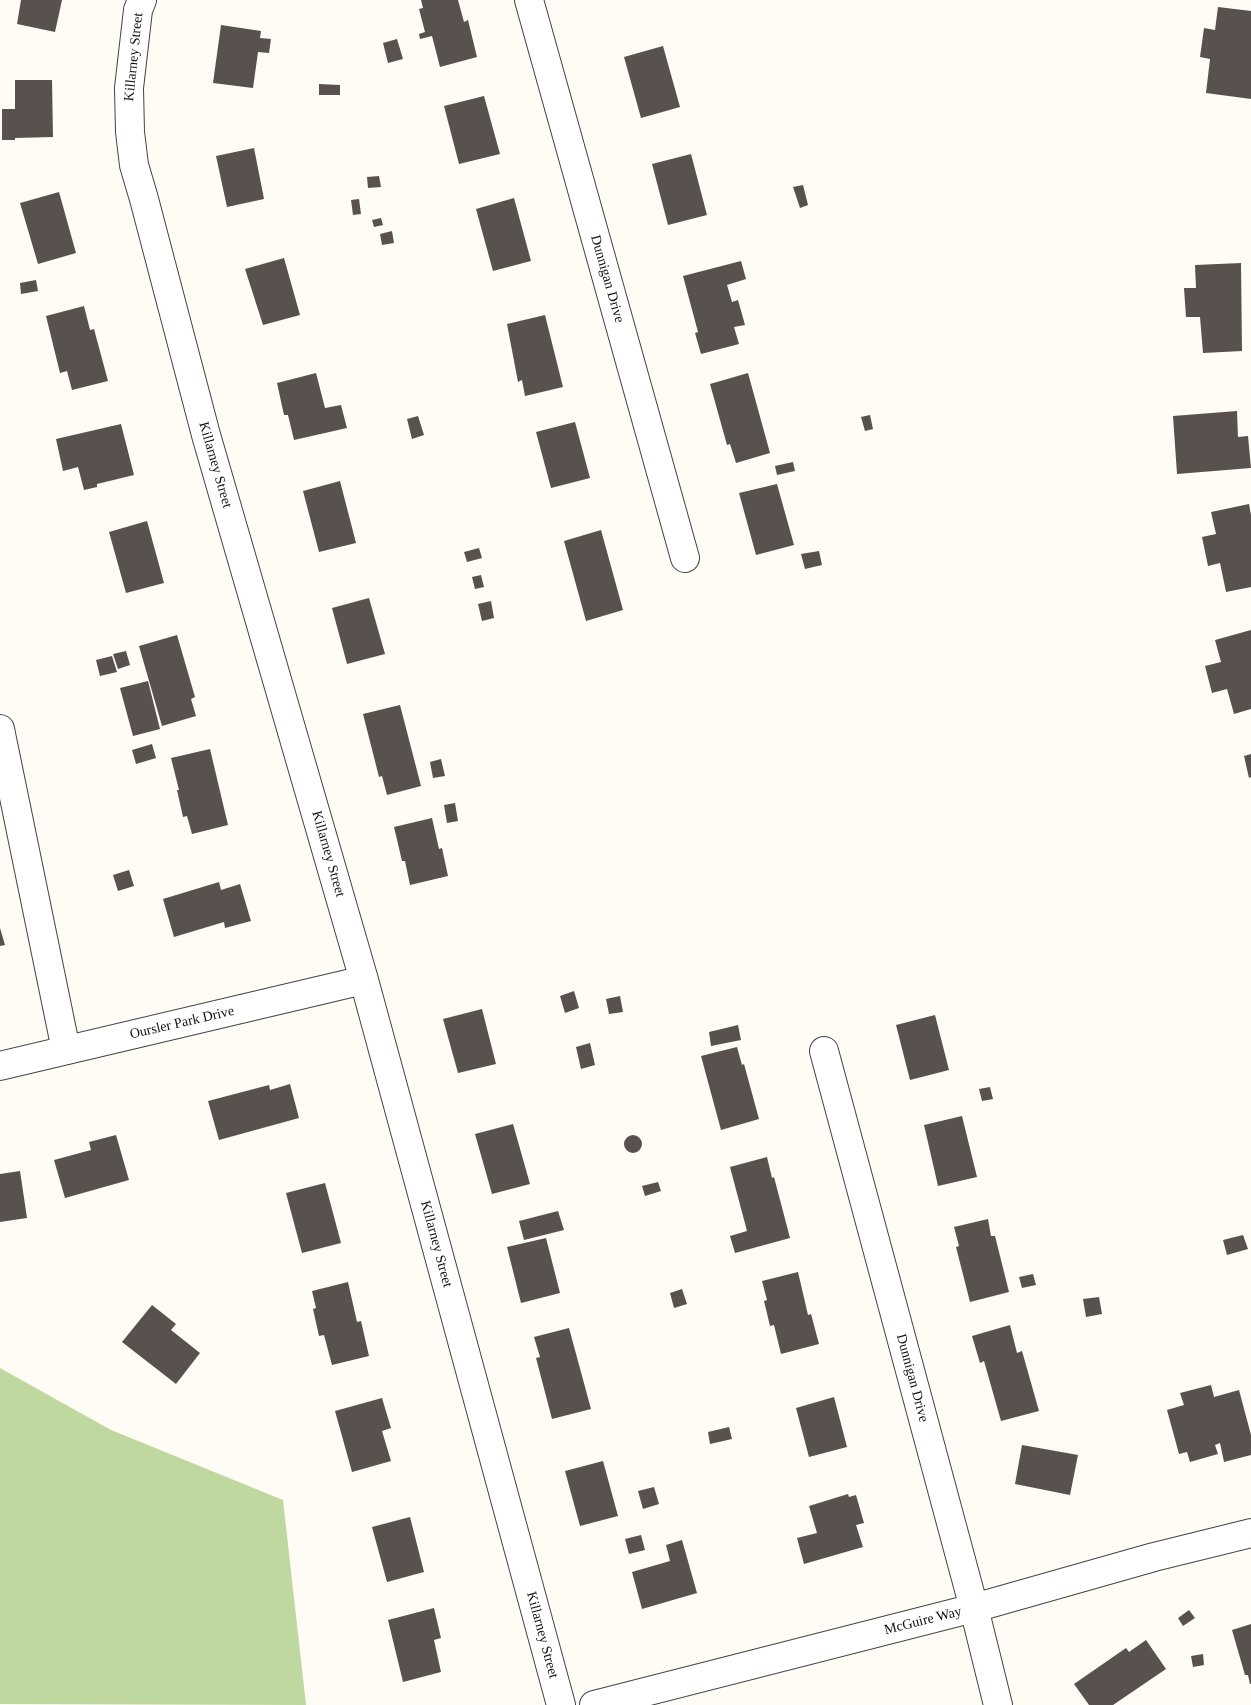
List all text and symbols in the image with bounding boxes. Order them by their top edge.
street label: Killarney Street [121,12,147,102]
street label: Dunnigan Drive [586,233,628,325]
street label: Killarney Street [195,420,235,510]
street label: Killarney Street [308,809,348,899]
street label: Oursler Park Drive [128,1003,236,1043]
street label: Killarney Street [416,1199,456,1289]
street label: Dunnigan Drive [892,1332,932,1424]
street label: Killarney Street [522,1590,562,1680]
street label: McGuire Way [882,1603,964,1639]

